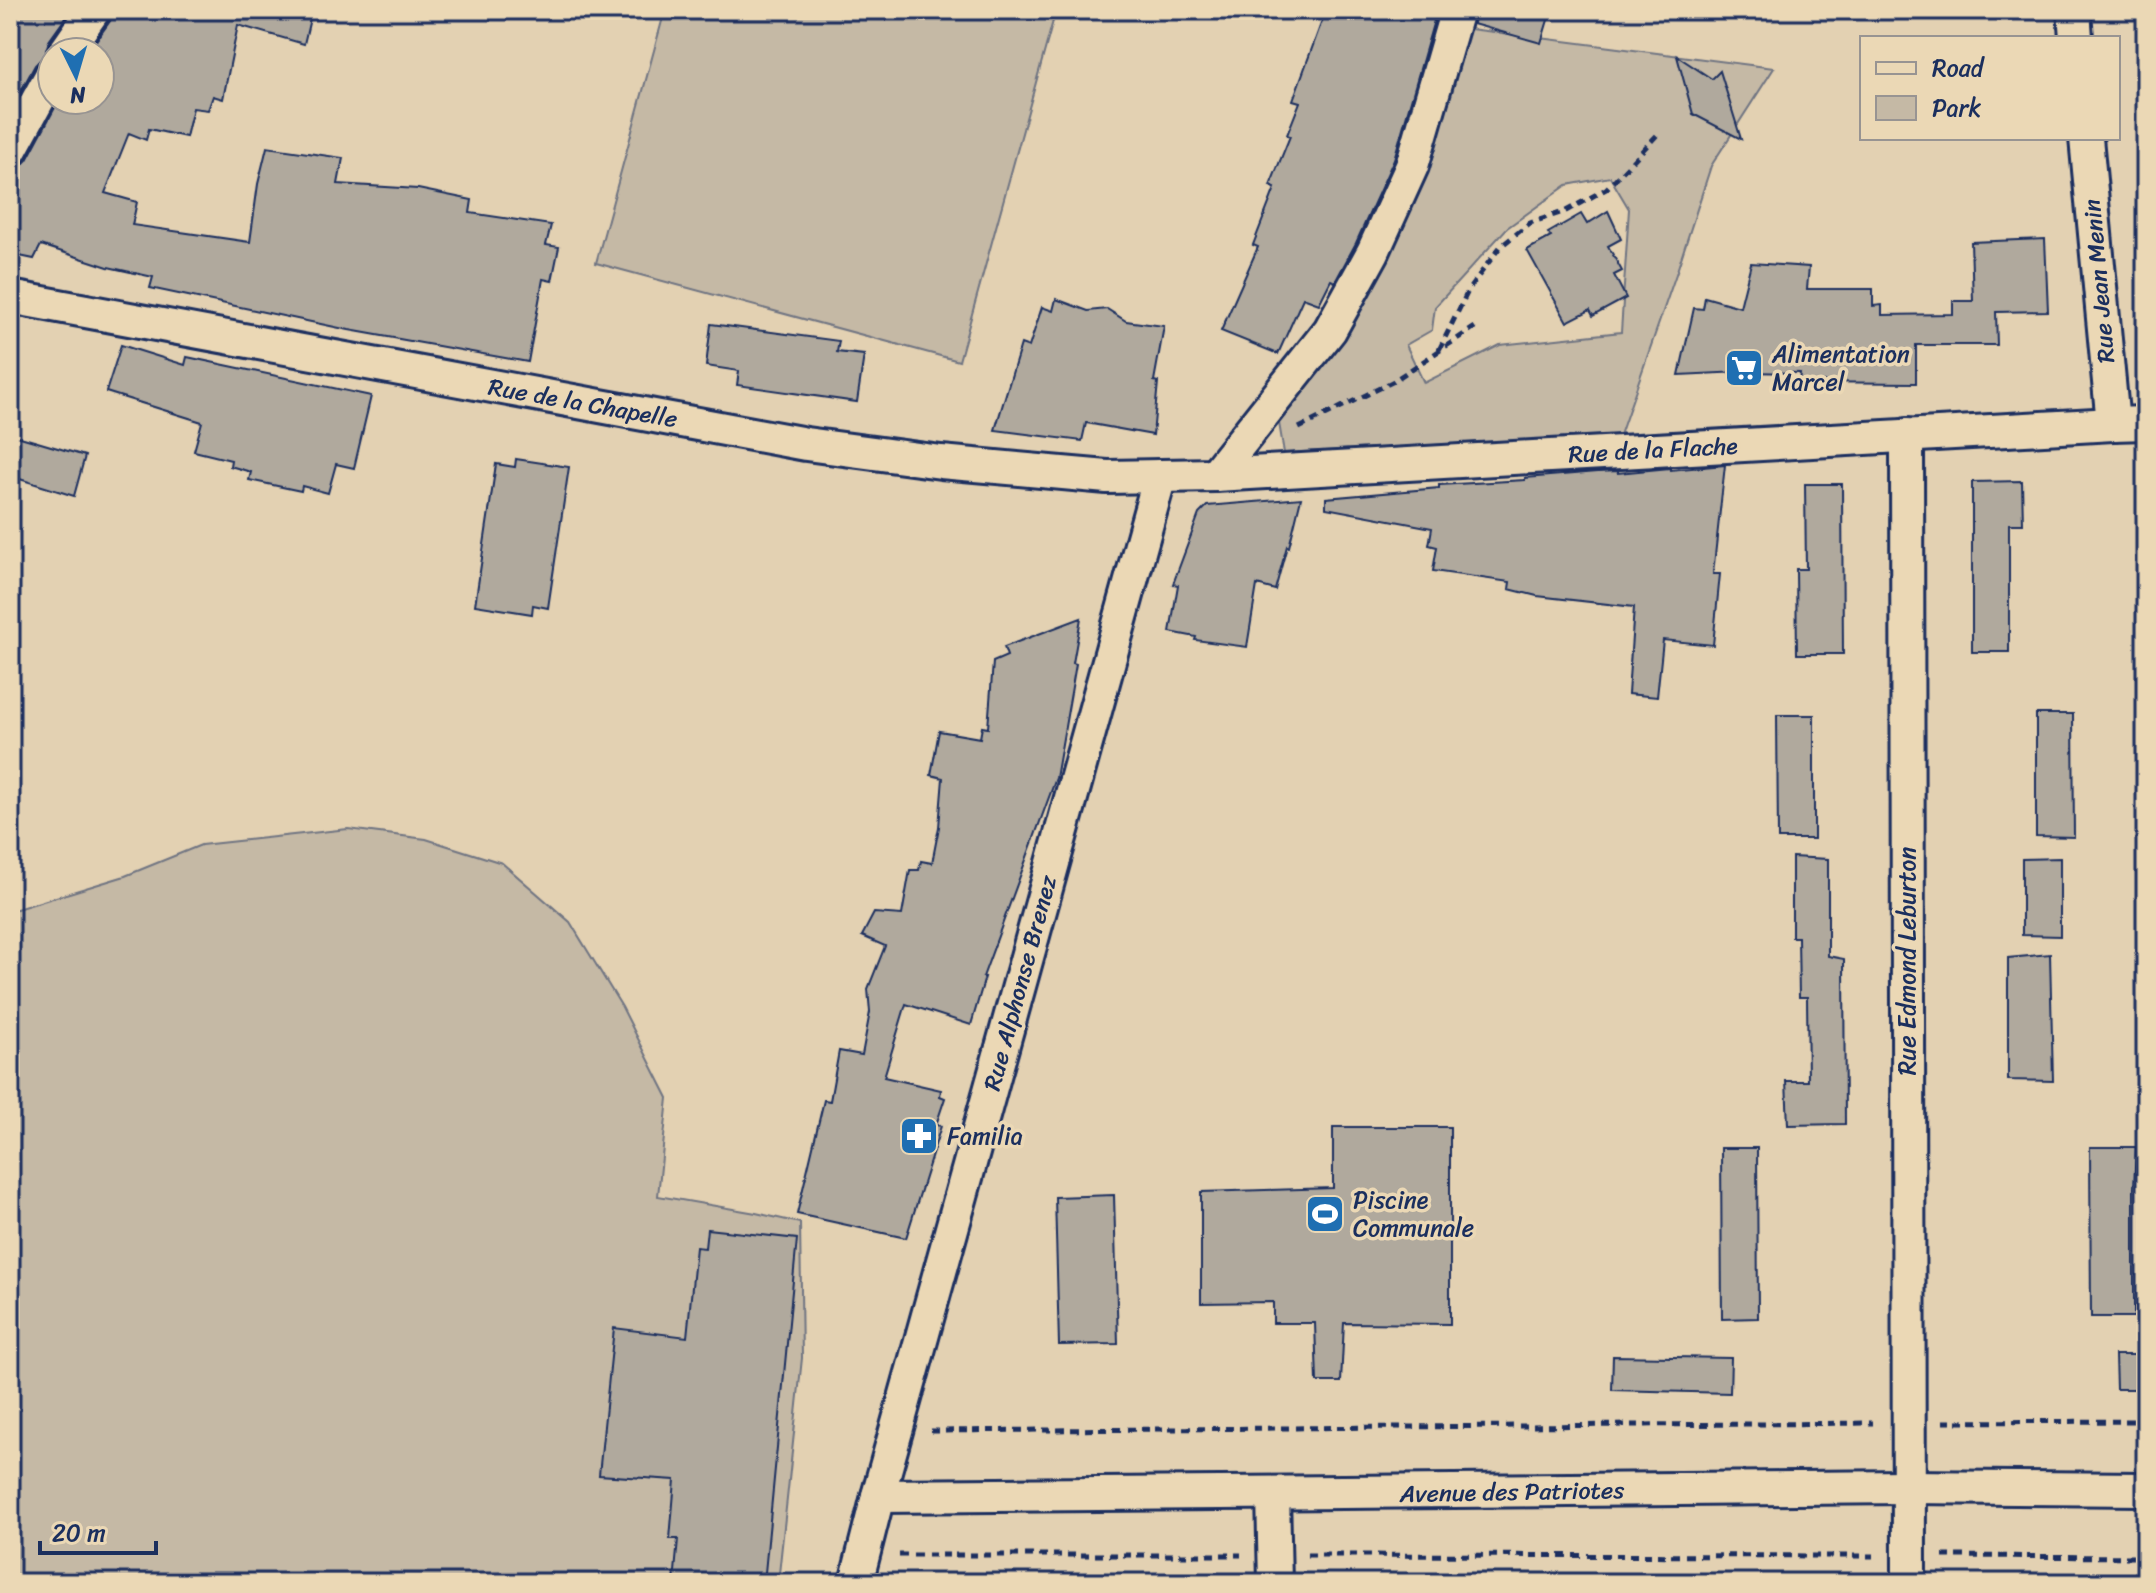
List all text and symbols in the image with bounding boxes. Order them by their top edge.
north arrow [36,36,116,116]
legend [1860,36,2120,140]
text: Road [1932,47,1986,89]
text: N [68,75,88,116]
text: Park [1932,87,1981,129]
street label: Rue Jean Menin [2071,197,2127,365]
place label: Alimentation Marcel [1771,333,1910,403]
supermarket icon: Alimentation Marcel [1723,347,1765,389]
street label: Rue de la Chapelle [485,366,681,440]
street label: Rue de la Flache [1567,425,1739,475]
street label: Rue Edmond Leburton [1886,847,1928,1075]
street label: Rue Alphonse Brenez [971,870,1069,1095]
pharmacy icon: Familia [898,1115,940,1157]
place label: Familia [947,1115,1023,1157]
place label: Piscine Communale [1353,1179,1474,1249]
sports icon: Piscine Communale [1304,1193,1346,1235]
street label: Avenue des Patriotes [1398,1469,1625,1515]
scale bar [40,1505,156,1555]
text: 20 m [52,1512,106,1554]

